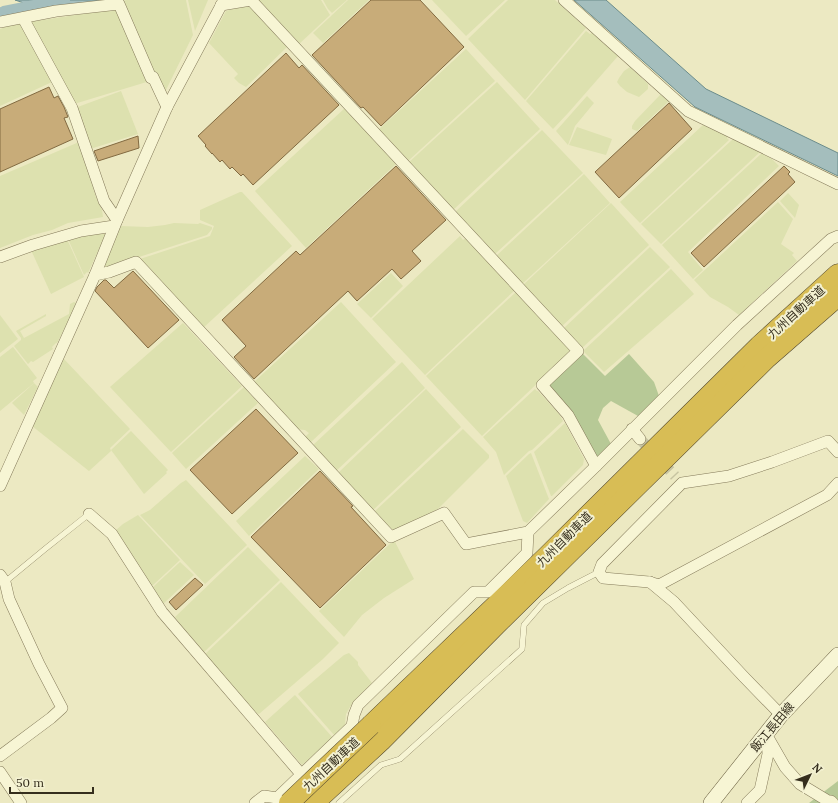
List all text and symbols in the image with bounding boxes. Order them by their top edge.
street label: 九州自動車道 [764,282,828,342]
street label: 九州自動車道 [533,508,595,570]
street label: 飯江長田線 [747,699,797,755]
street label: 九州自動車道 [300,734,362,794]
north arrow [790,755,830,795]
text: N [809,760,826,776]
scale bar [10,769,93,795]
text: 50 m [16,775,44,790]

